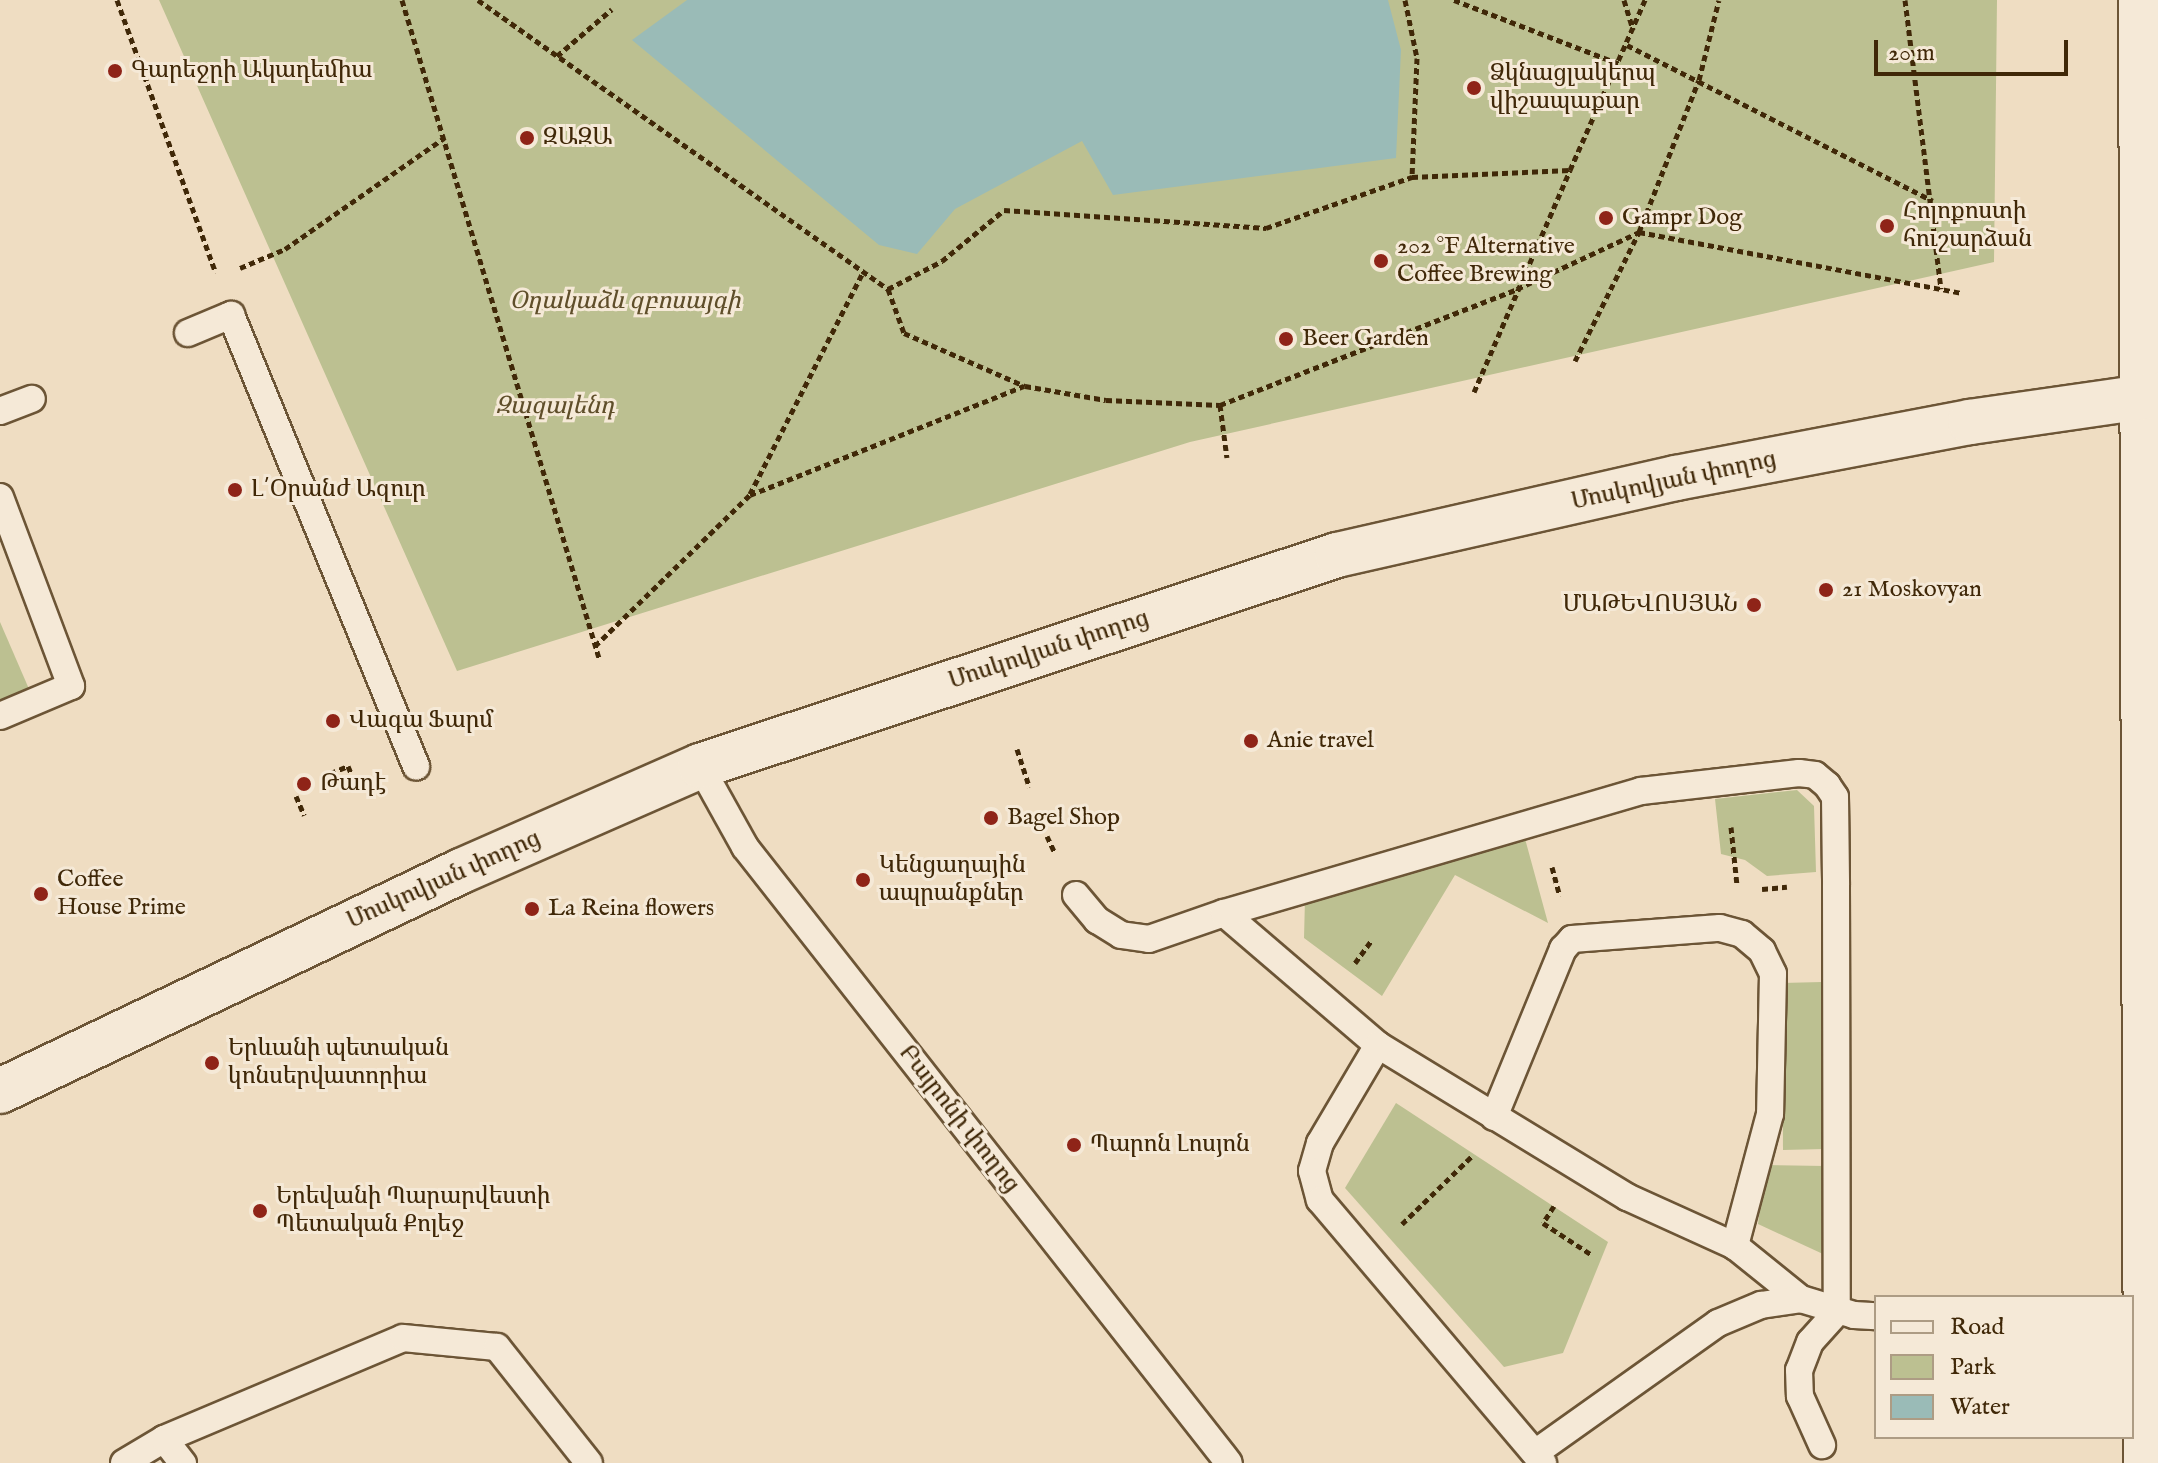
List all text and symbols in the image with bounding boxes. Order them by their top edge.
scale bar [1878,24,2072,74]
text: 20 m [1888,38,1935,69]
place label: Գարեջրի Ակադեմիա [131,57,372,85]
place label: Ձկնացլակերպ վիշապաքար [1490,60,1655,116]
marker: Գարեջրի Ակադեմիա [106,62,124,80]
marker: Ձկնացլակերպ վիշապաքար [1465,79,1483,97]
place label: ԶԱԶԱ [543,124,612,152]
marker: ԶԱԶԱ [518,129,536,147]
place label: Հոլոքոստի հուշարձան [1903,198,2032,254]
place label: Gampr Dog [1622,204,1742,232]
marker: Gampr Dog [1597,209,1615,227]
marker: Հոլոքոստի հուշարձան [1878,217,1896,235]
place label: 202 °F Alternative Coffee Brewing [1397,233,1575,289]
marker: 202 °F Alternative Coffee Brewing [1372,252,1390,270]
park label: Օղակաձև զբոսայգի [510,288,740,316]
place label: Beer Garden [1302,325,1429,353]
marker: Beer Garden [1277,330,1295,348]
park label: Զազալենդ [495,393,615,421]
street label: Մոսկովյան փողոց [1569,445,1779,517]
place label: Լ՛Օրանժ Ազուր [251,476,426,504]
marker: Լ՛Օրանժ Ազուր [226,481,244,499]
place label: 21 Moskovyan [1842,576,1982,604]
marker: 21 Moskovyan [1817,581,1835,599]
place label: ՄԱԹԵՎՈՍՅԱՆ [1563,591,1738,619]
marker: ՄԱԹԵՎՈՍՅԱՆ [1745,596,1763,614]
street label: Մոսկովյան փողոց [945,604,1153,696]
place label: Վագա Ֆարմ [349,707,493,735]
marker: Վագա Ֆարմ [324,712,342,730]
place label: Anie travel [1267,727,1374,755]
marker: Anie travel [1242,732,1260,750]
place label: Թադէ [320,770,386,798]
marker: Թադէ [295,775,313,793]
place label: Bagel Shop [1007,804,1120,832]
marker: Bagel Shop [982,809,1000,827]
street label: Մոսկովյան փողոց [343,824,545,936]
place label: Կենցաղային ապրանքներ [879,852,1026,908]
place label: Coffee House Prime [57,866,186,922]
marker: Կենցաղային ապրանքներ [854,871,872,889]
marker: Coffee House Prime [32,885,50,903]
place label: La Reina flowers [548,895,714,923]
marker: La Reina flowers [523,900,541,918]
place label: Երևանի պետական կոնսերվատորիա [228,1035,449,1091]
street label: Բայրոնի փողոց [892,1039,1026,1199]
marker: Երևանի պետական կոնսերվատորիա [203,1054,221,1072]
place label: Պարոն Լոսյոն [1090,1131,1250,1159]
marker: Պարոն Լոսյոն [1065,1136,1083,1154]
place label: Երեվանի Պարարվեստի Պետական Քոլեջ [276,1183,550,1239]
marker: Երեվանի Պարարվեստի Պետական Քոլեջ [251,1202,269,1220]
legend [1874,1295,2134,1439]
text: Road [1950,1312,2004,1343]
text: Park [1950,1352,1996,1383]
text: Water [1950,1392,2010,1423]

